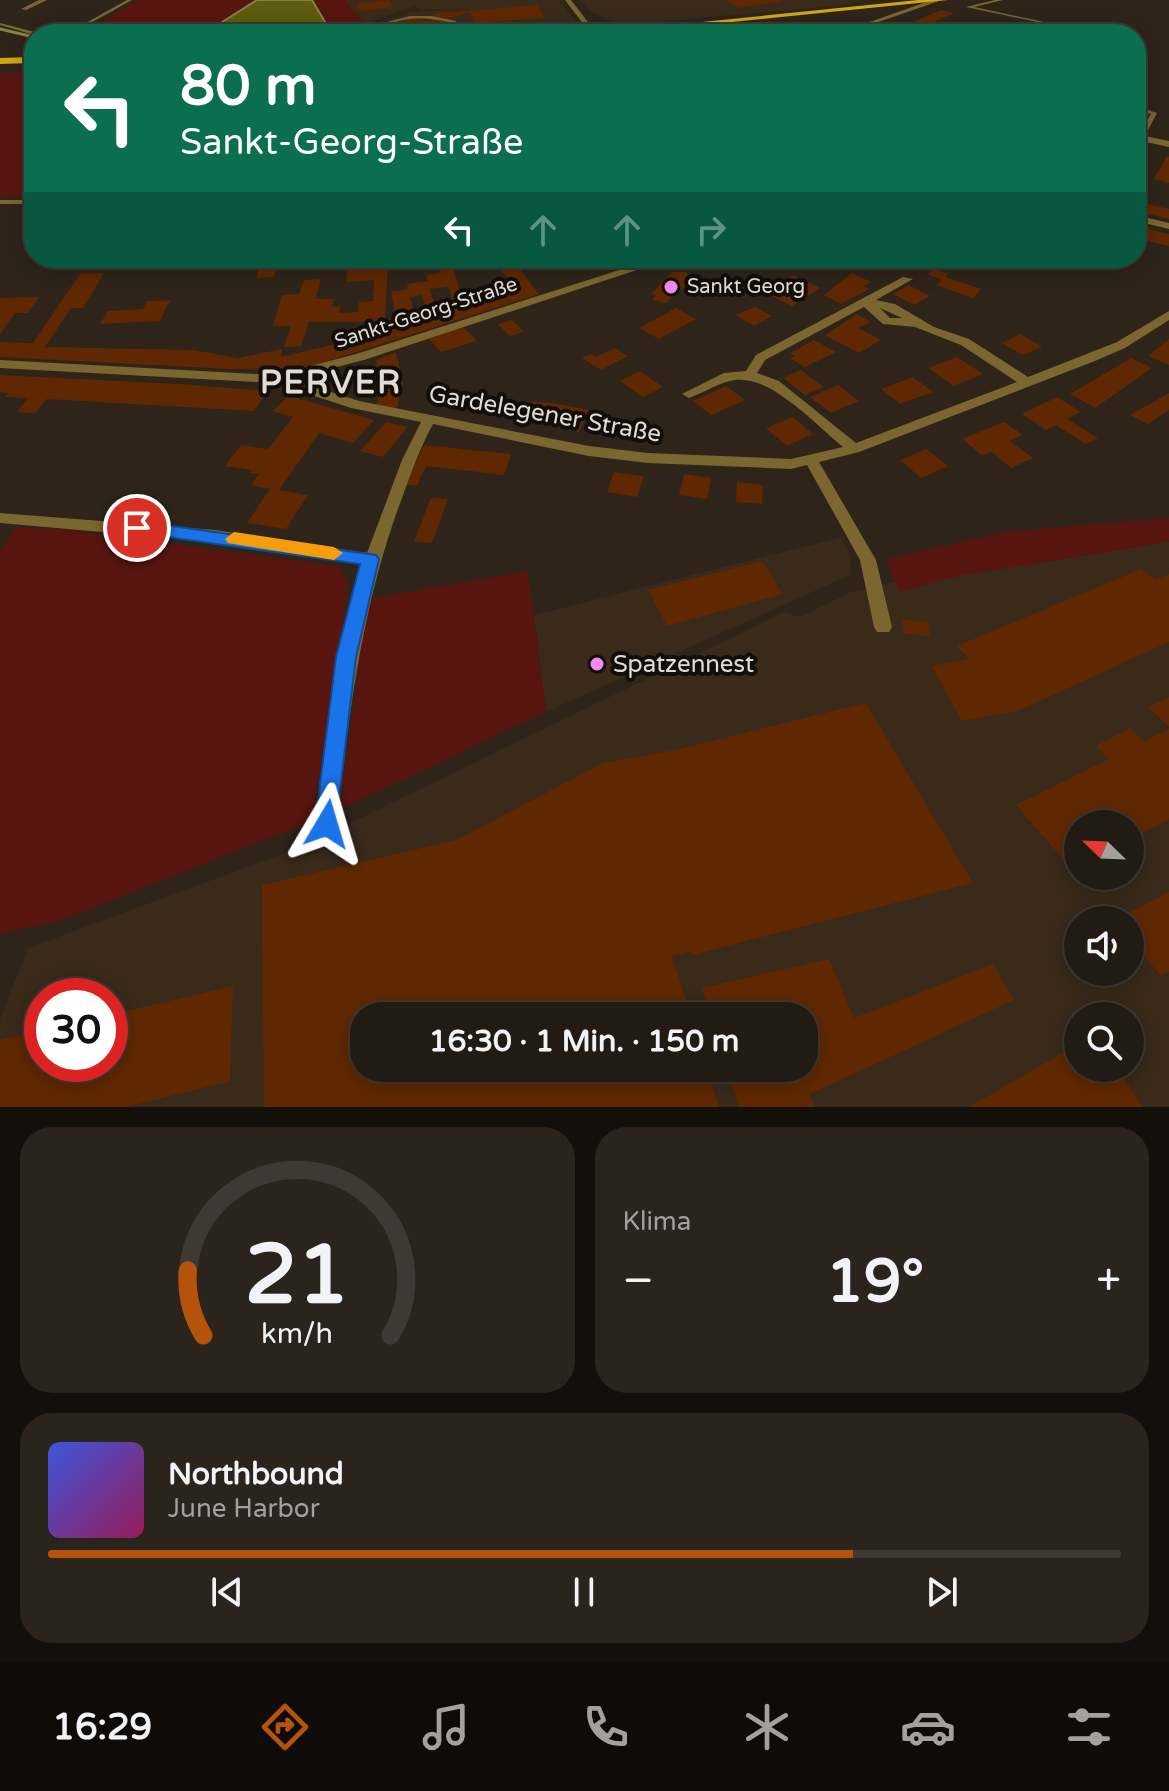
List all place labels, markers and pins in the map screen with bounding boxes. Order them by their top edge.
place label: Sankt Georg [687,275,805,299]
marker: Sankt Georg [662,278,680,296]
pin [103,494,171,562]
place label: Spatzennest [613,650,754,679]
marker: Spatzennest [588,655,606,673]

